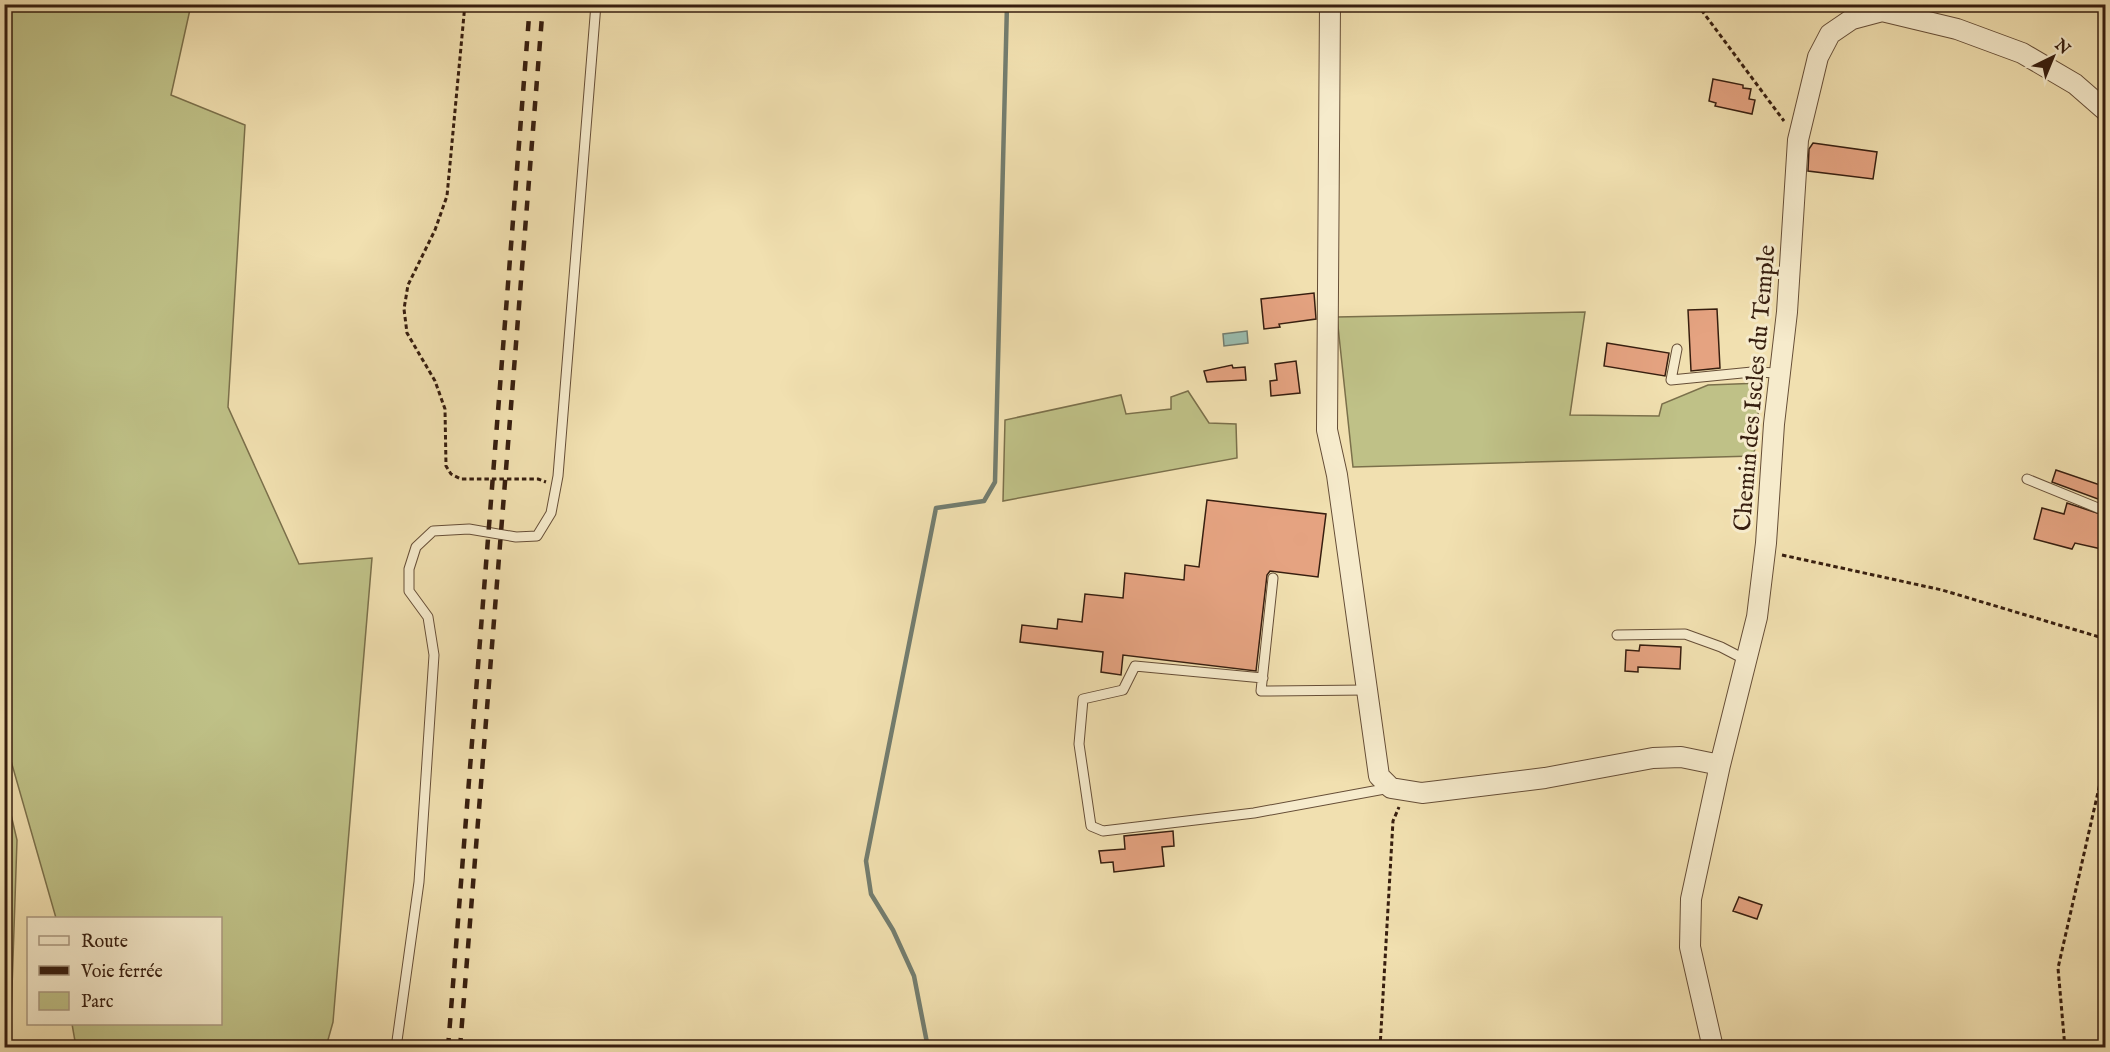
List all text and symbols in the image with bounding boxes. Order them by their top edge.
north arrow [2023,27,2083,87]
text: N [2049,35,2074,60]
street label: Chemin des Iscles du Temple [1728,244,1783,533]
legend [27,917,222,1025]
text: Route [81,931,128,954]
text: Voie ferrée [80,961,163,984]
text: Parc [81,991,114,1014]

